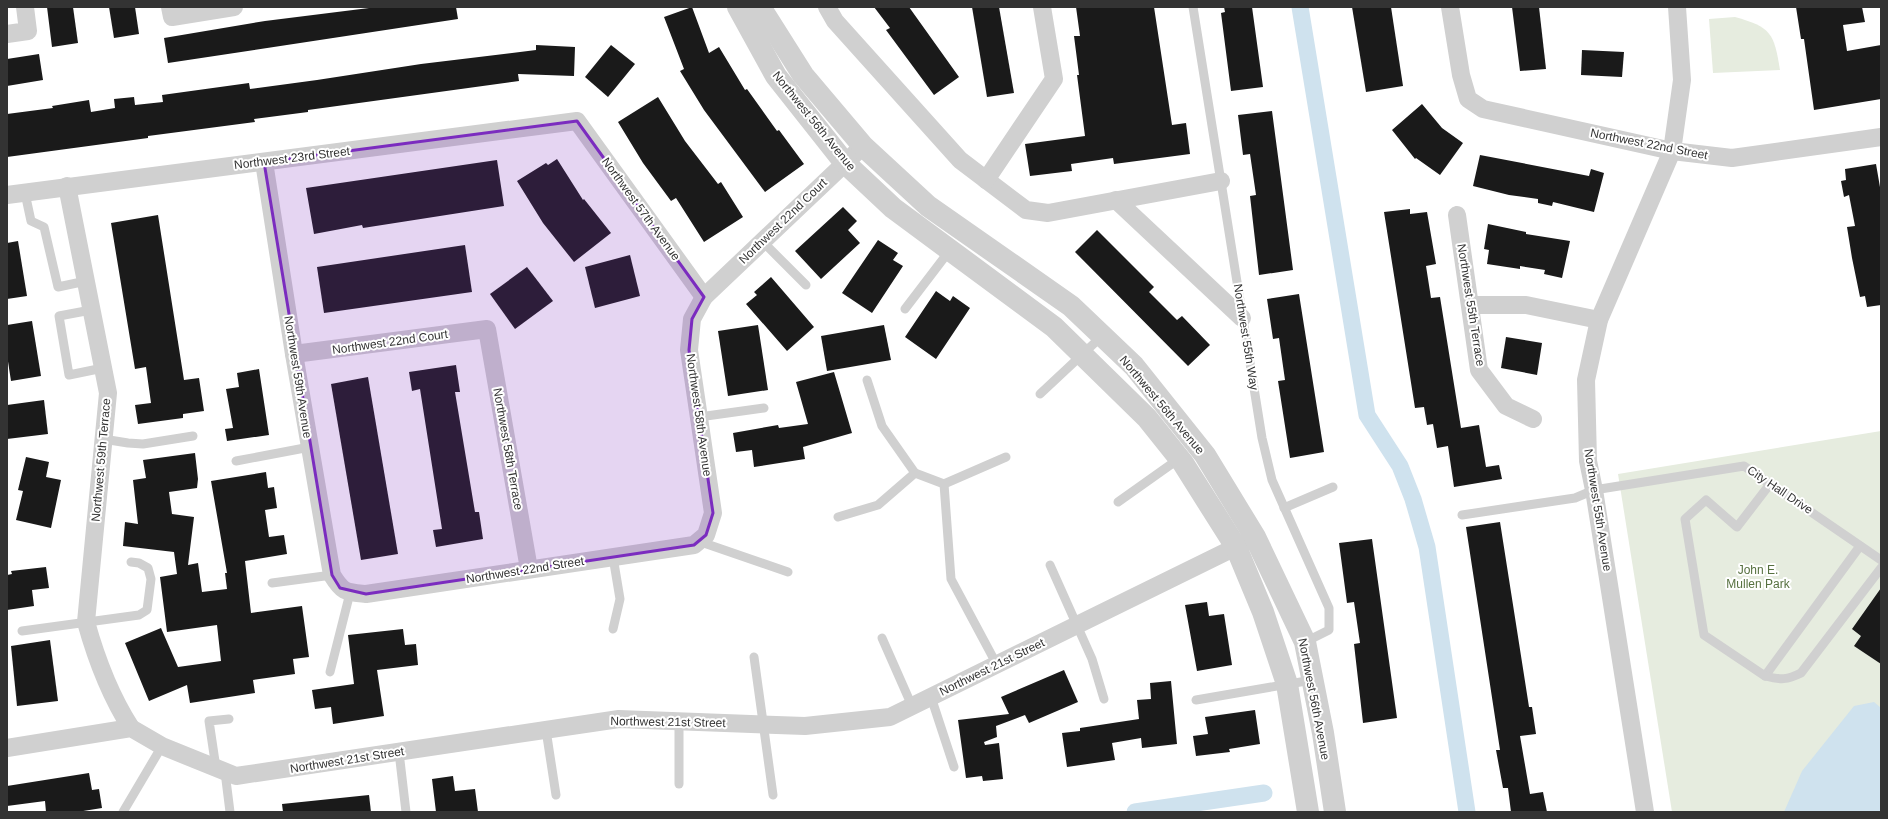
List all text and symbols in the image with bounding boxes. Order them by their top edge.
street label: Northwest 56th Avenue [770,68,859,174]
street label: Northwest 22nd Street [1589,126,1710,162]
street label: Northwest 23rd Street [233,144,351,172]
street label: Northwest 57th Avenue [599,155,683,263]
street label: Northwest 22nd Court [736,175,830,267]
street label: Northwest 55th Terrace [1454,243,1488,368]
street label: Northwest 55th Way [1231,283,1261,391]
street label: Northwest 59th Avenue [281,315,315,440]
street label: Northwest 22nd Court [331,327,449,357]
street label: Northwest 58th Avenue [683,353,715,478]
street label: Northwest 56th Avenue [1117,353,1207,457]
street label: Northwest 58th Terrace [490,387,526,512]
street label: Northwest 59th Terrace [89,397,113,522]
street label: Northwest 55th Avenue [1581,448,1615,573]
street label: City Hall Drive [1745,463,1816,517]
street label: Northwest 22nd Street [465,554,586,586]
park label: John E. Mullen Park [1726,563,1791,591]
street label: Northwest 21st Street [937,635,1048,699]
street label: Northwest 56th Avenue [1295,637,1333,761]
street label: Northwest 21st Street [610,714,726,730]
street label: Northwest 21st Street [289,744,406,776]

